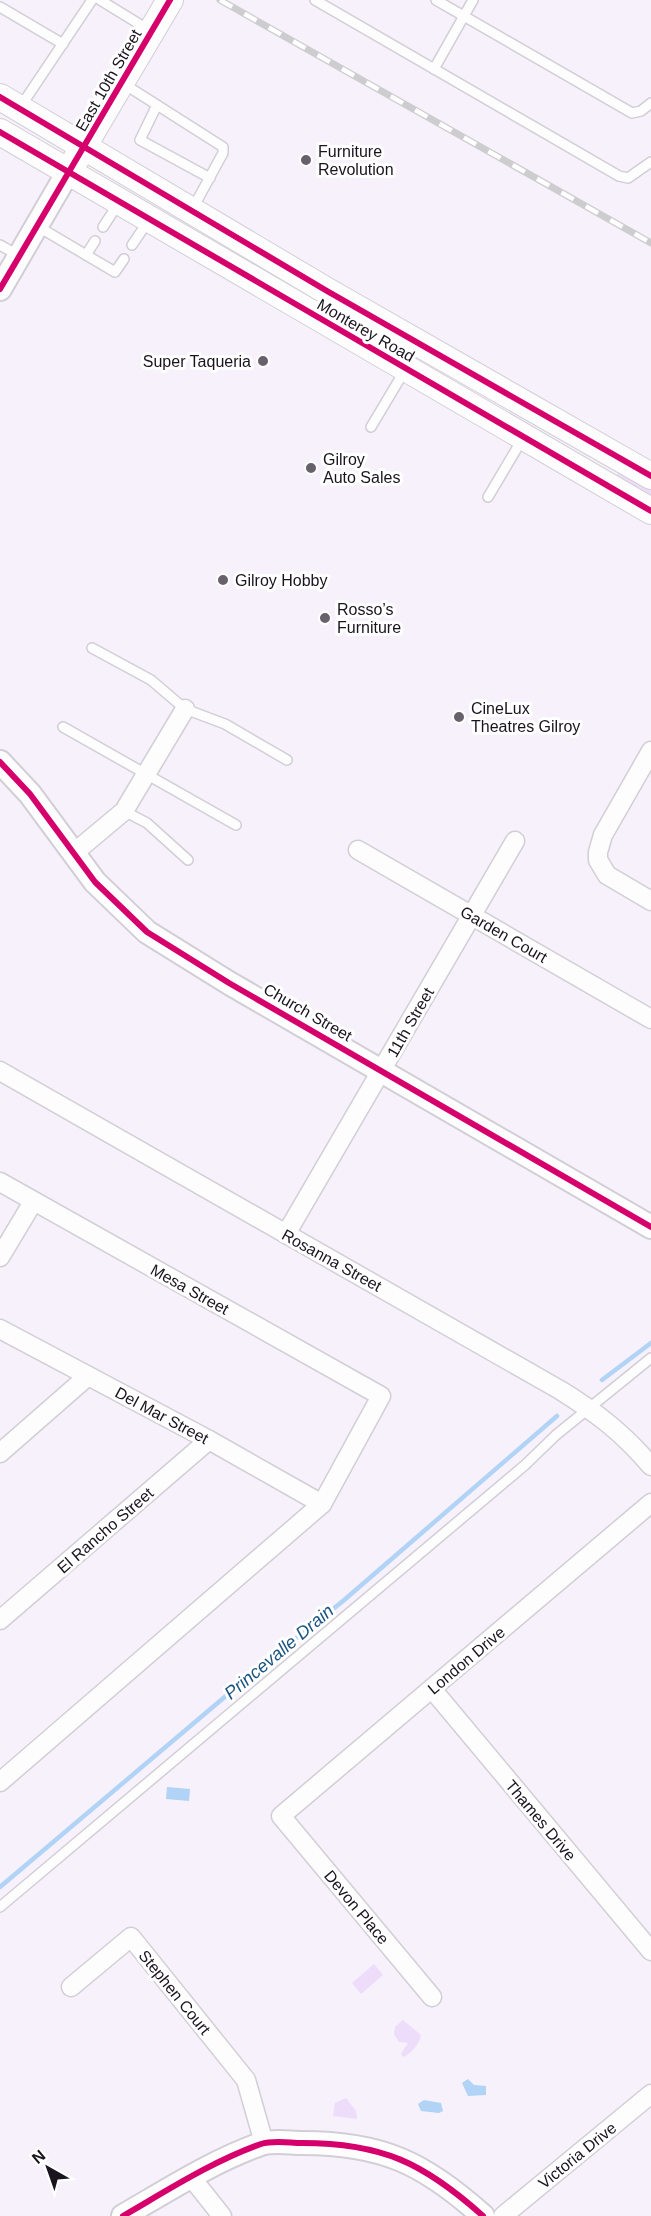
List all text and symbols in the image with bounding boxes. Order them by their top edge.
street label: East 10th Street [72,26,145,134]
place label: Furniture Revolution [318,143,394,178]
marker: Furniture Revolution [299,153,313,167]
street label: Monterey Road [314,296,417,365]
place label: Super Taqueria [143,353,251,370]
marker: Super Taqueria [256,354,270,368]
place label: Gilroy Auto Sales [323,451,400,486]
marker: Gilroy Auto Sales [304,461,318,475]
place label: Gilroy Hobby [235,572,327,589]
marker: Gilroy Hobby [216,573,230,587]
place label: Rosso’s Furniture [337,601,401,636]
marker: Rosso’s Furniture [318,611,332,625]
place label: CineLux Theatres Gilroy [471,700,580,735]
marker: CineLux Theatres Gilroy [452,710,466,724]
street label: Garden Court [458,903,550,966]
street label: Church Street [261,980,355,1045]
street label: 11th Street [384,984,437,1060]
street label: Rosanna Street [279,1226,385,1295]
street label: Mesa Street [148,1261,232,1318]
street label: Del Mar Street [112,1384,212,1447]
street label: El Rancho Street [54,1484,157,1576]
water label: Princevalle Drain [220,1601,338,1703]
street label: London Drive [424,1623,508,1697]
street label: Thames Drive [502,1777,579,1864]
street label: Devon Place [321,1867,392,1948]
street label: Stephen Court [136,1947,214,2038]
street label: Victoria Drive [535,2119,620,2192]
north arrow [18,2138,78,2198]
text: N [29,2147,49,2167]

